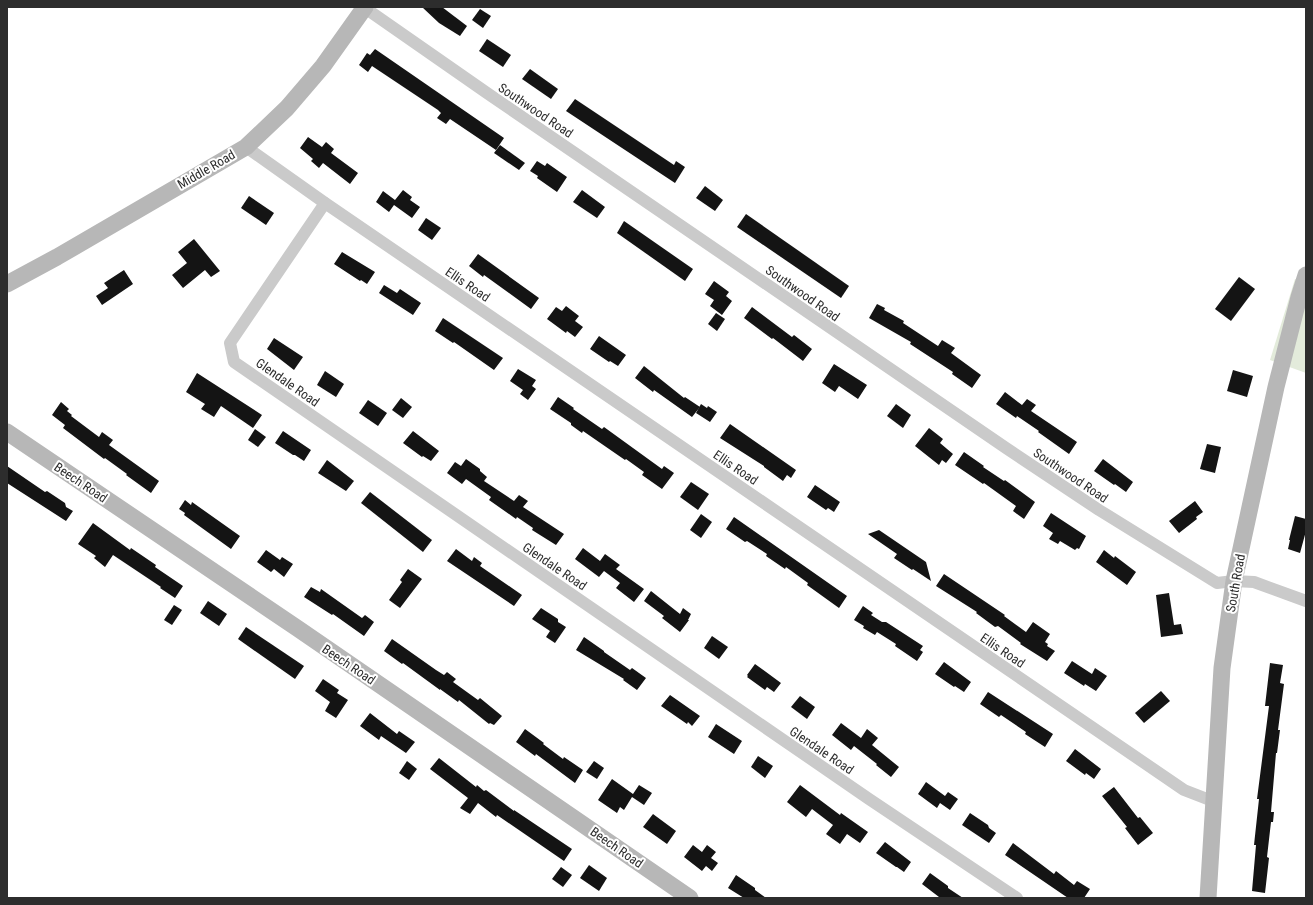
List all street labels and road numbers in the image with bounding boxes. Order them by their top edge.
street label: Southwood Road [496,80,576,141]
street label: Middle Road [175,147,238,192]
street label: Southwood Road [763,262,843,324]
street label: Ellis Road [443,264,493,305]
street label: Glendale Road [253,355,322,410]
street label: Southwood Road [1031,445,1111,506]
street label: Ellis Road [711,447,761,488]
street label: Beech Road [51,459,110,506]
street label: Glendale Road [520,540,590,593]
street label: South Road [1223,553,1248,613]
street label: Ellis Road [978,630,1028,671]
street label: Beech Road [319,641,378,688]
street label: Glendale Road [787,724,857,777]
street label: Beech Road [588,824,646,871]

